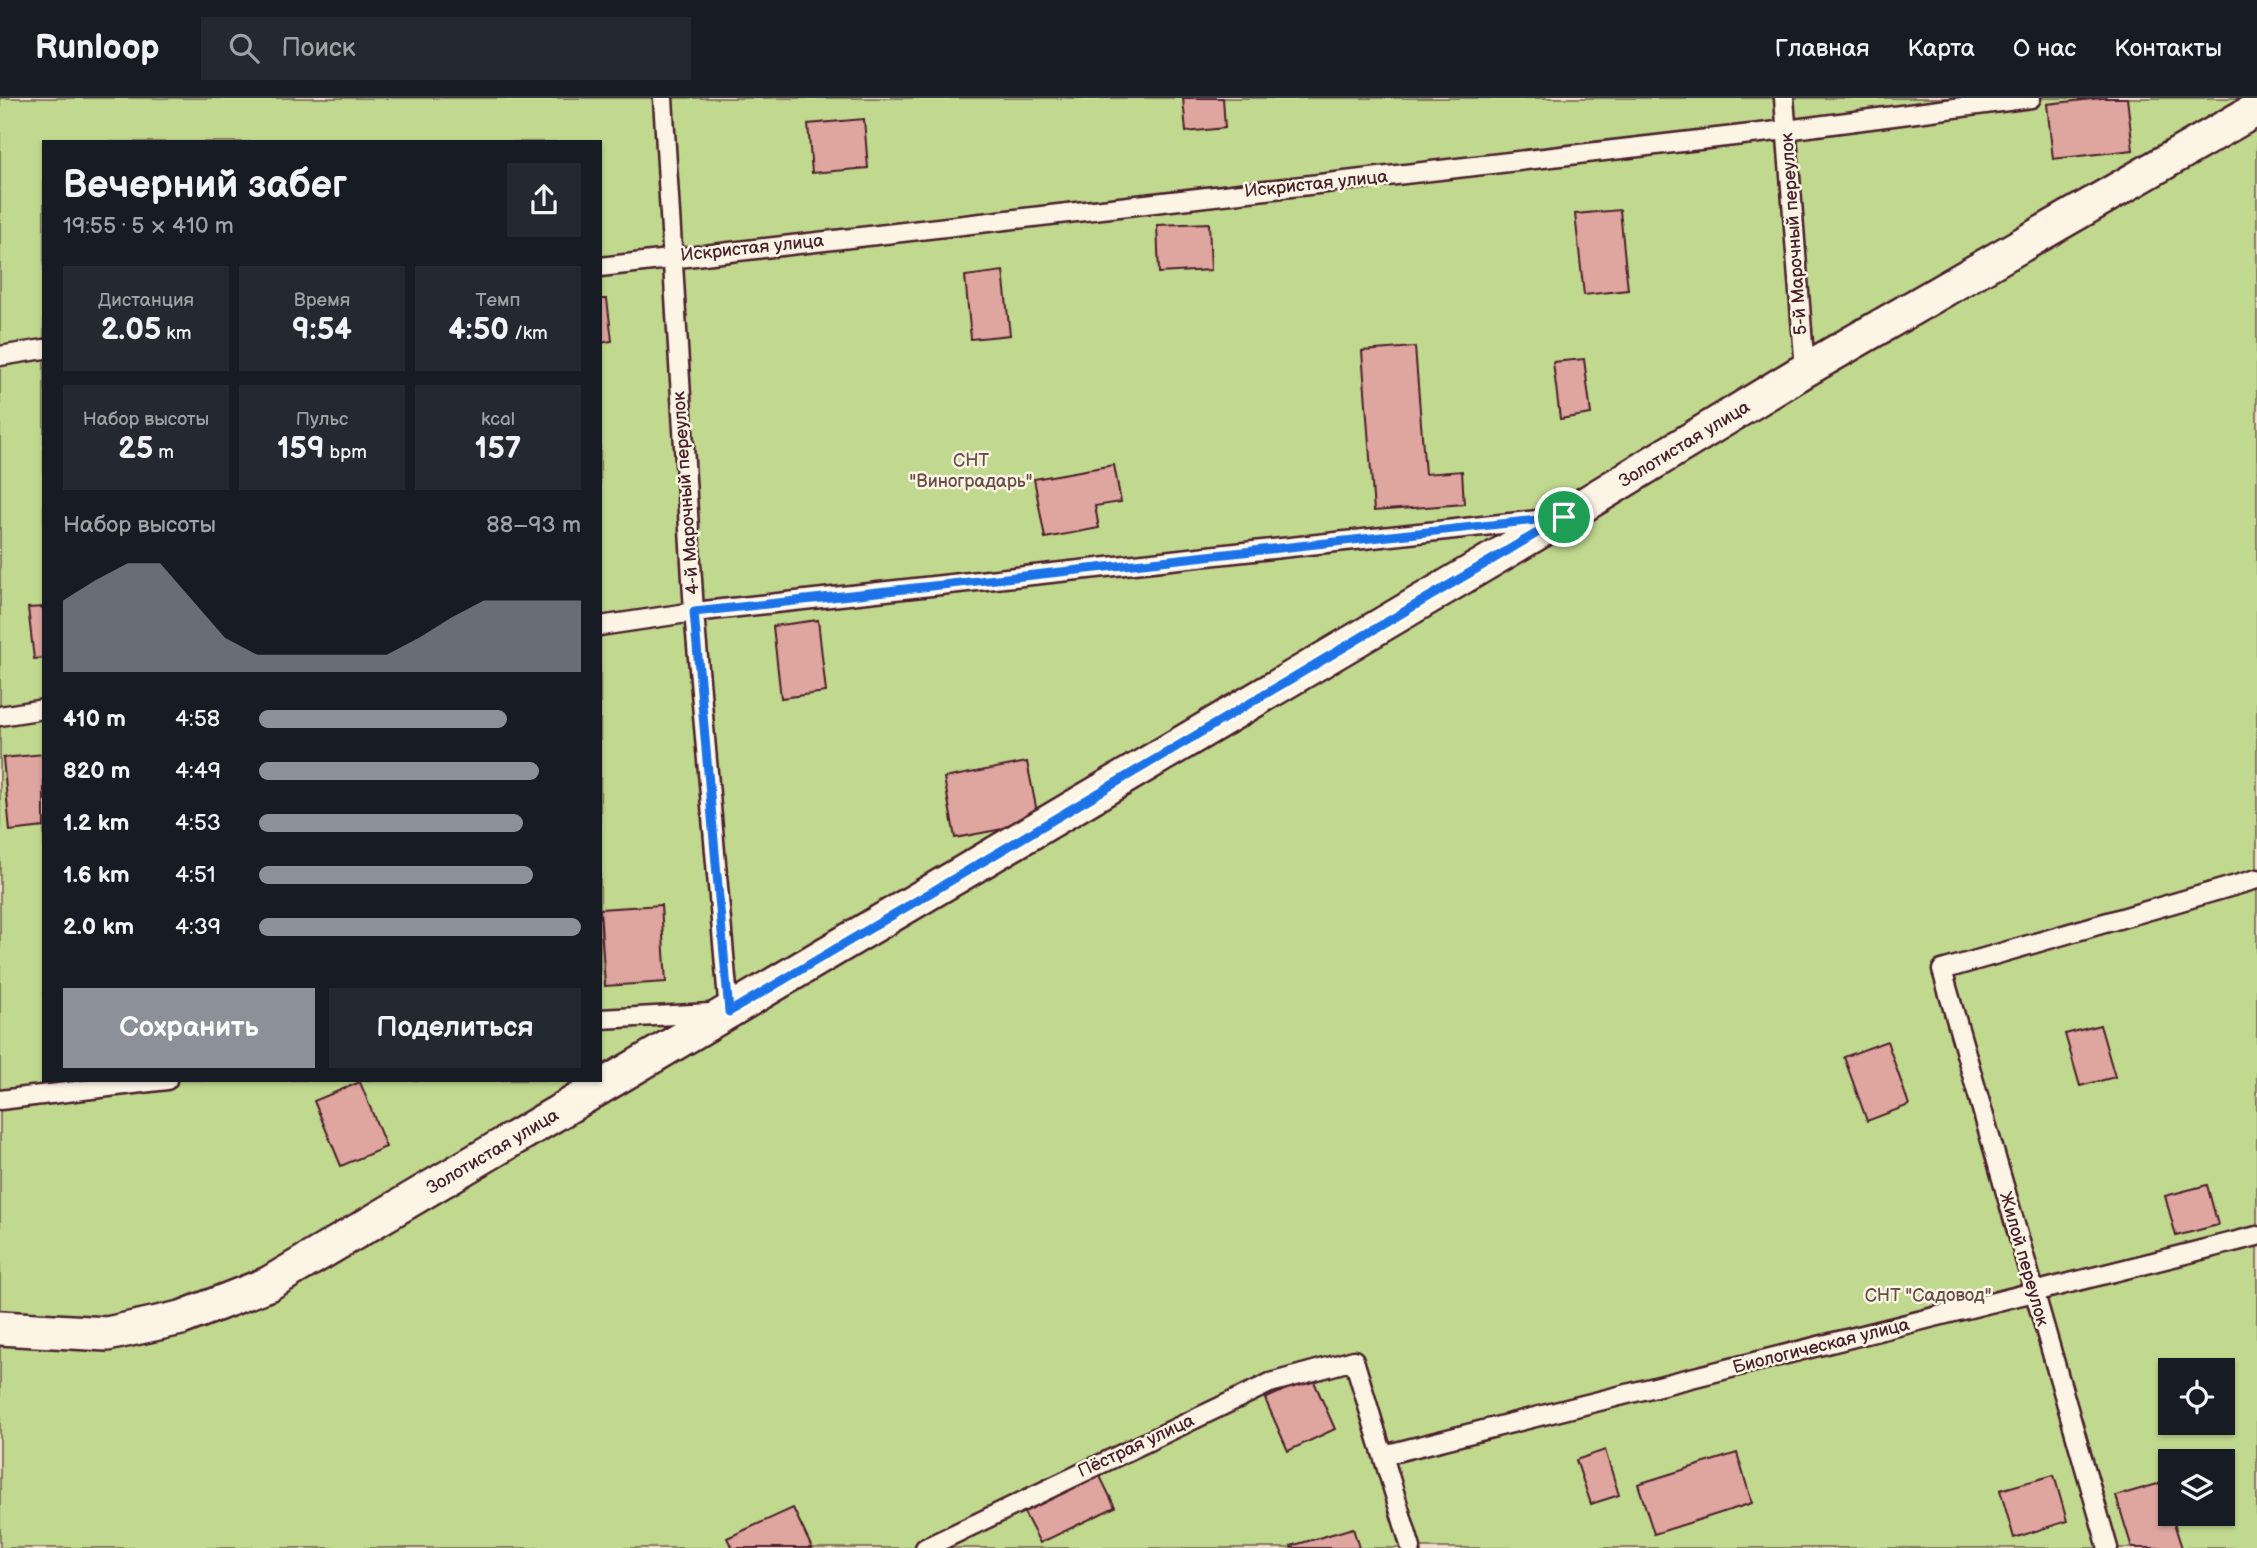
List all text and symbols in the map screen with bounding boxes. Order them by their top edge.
search box [201,17,691,80]
text: Runloop [35,28,159,68]
icon: search [225,29,263,67]
text: Поиск [281,33,356,64]
text: Главная [1775,34,1869,63]
text: Карта [1907,34,1975,63]
text: О нас [2013,34,2076,63]
text: Контакты [2114,34,2222,63]
street label: 5-й Марочный переулок [1776,132,1812,336]
text: Вечерний забег [63,163,347,208]
button: share [507,163,581,237]
street label: Искристая улица [1243,166,1389,202]
text: 19:55 · 5 × 410 m [63,212,234,240]
street label: Искристая улица [679,230,825,266]
text: Дистанция [98,289,194,312]
text: Время [294,289,350,312]
text: Темп [475,289,521,312]
text: 2.05 [101,312,161,348]
text: 9:54 [292,312,352,348]
text: 4:50 [448,312,509,348]
text: km [161,322,191,345]
text: /km [509,322,548,345]
street label: 4-й Марочный переулок [668,390,704,595]
street label: Золотистая улица [1615,396,1754,492]
text: Набор высоты [83,408,209,431]
text: Пульс [296,408,348,431]
text: kcal [481,408,515,431]
text: 25 [118,431,153,467]
text: 159 [277,431,324,467]
text: 157 [475,431,521,467]
text: m [153,441,174,464]
text: bpm [324,441,367,464]
park label: СНТ "Виноградарь" [910,450,1032,492]
pin [1534,487,1594,547]
icon: arrive [1545,498,1583,536]
text: Набор высоты [63,511,216,539]
text: 88–93 m [486,511,581,539]
text: 410 m [63,705,126,733]
text: 4:58 [175,705,220,733]
text: 820 m [63,757,130,785]
text: 4:49 [175,757,221,785]
text: 1.2 km [63,809,129,837]
text: 4:53 [175,809,221,837]
text: 1.6 km [63,861,130,889]
text: 4:51 [175,861,216,889]
text: 2.0 km [63,913,134,941]
text: 4:39 [175,913,221,941]
button: Сохранить [63,988,315,1068]
button: Поделиться [329,988,581,1068]
street label: Золотистая улица [423,1104,562,1198]
street label: Жилой переулок [1995,1189,2053,1329]
park label: СНТ "Садовод" [1865,1285,1991,1306]
street label: Биологическая улица [1731,1314,1912,1378]
map controls [2158,1358,2235,1526]
button: locate [2158,1358,2235,1435]
street label: Пёстрая улица [1074,1410,1198,1482]
button: layers [2158,1449,2235,1526]

